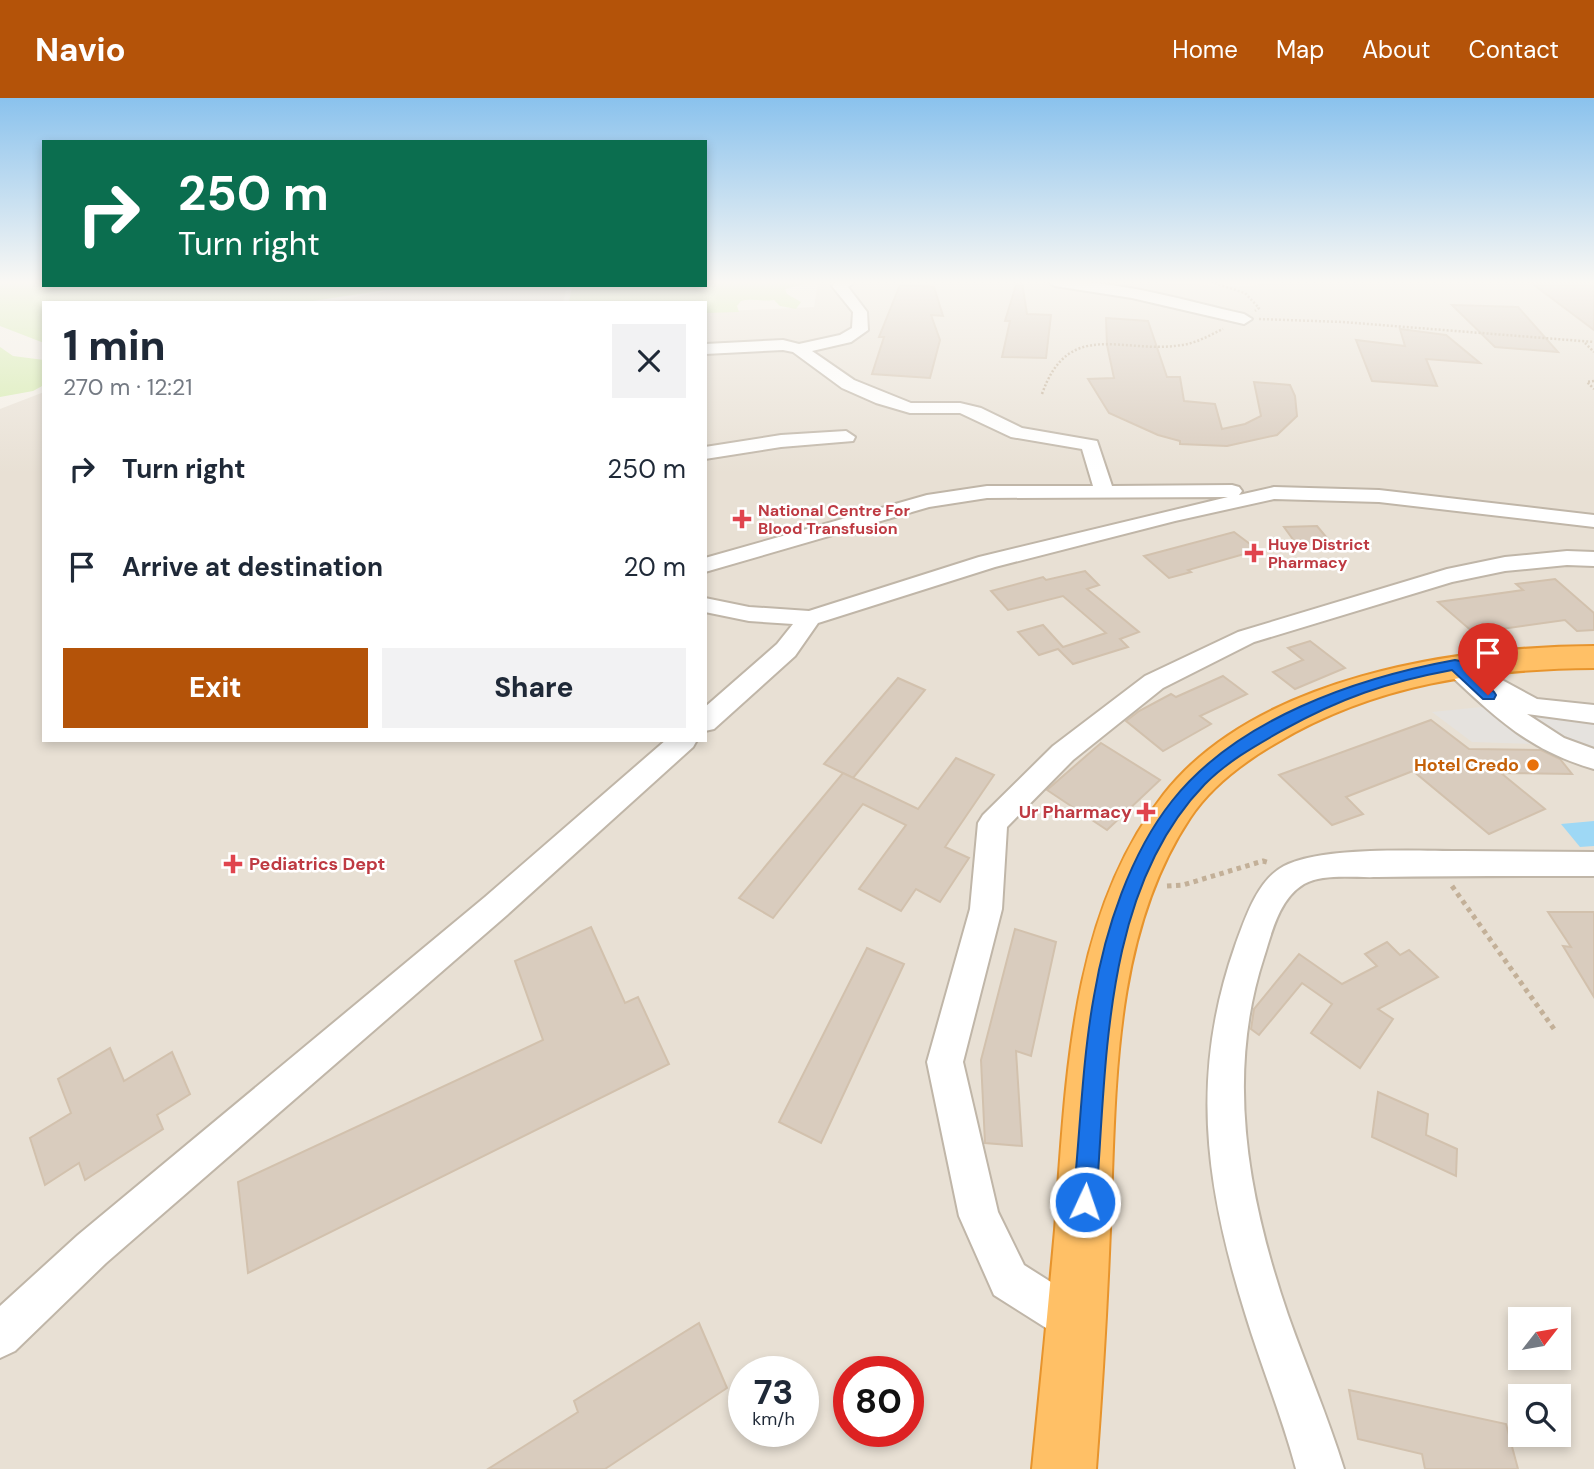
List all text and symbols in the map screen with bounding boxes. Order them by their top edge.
text: Navio [35,28,126,71]
text: Home [1172,34,1238,65]
text: Map [1276,34,1324,65]
text: About [1362,34,1431,65]
text: Contact [1469,34,1559,65]
text: 250 m [178,161,329,225]
icon: right [63,168,154,259]
text: Turn right [178,223,320,265]
text: 1 min [63,318,166,373]
button: close [612,324,686,398]
text: 270 m · 12:21 [63,372,192,402]
icon: right [63,450,101,488]
text: Turn right [122,452,246,486]
text: 250 m [607,452,686,486]
place label: National Centre For Blood Transfusion [758,500,911,539]
marker: National Centre For Blood Transfusion [732,509,752,529]
place label: Huye District Pharmacy [1268,534,1370,573]
marker: Huye District Pharmacy [1246,545,1262,561]
icon: arrive [63,548,101,586]
text: Arrive at destination [122,550,383,584]
text: 20 m [623,550,686,584]
pin [1458,623,1518,695]
icon: arrive [1469,634,1507,672]
button: Exit [63,648,368,728]
button: Share [382,648,686,728]
place label: Hotel Credo [1414,753,1519,777]
marker: Hotel Credo [1525,757,1541,773]
place label: Ur Pharmacy [1019,800,1132,824]
marker: Ur Pharmacy [1138,804,1154,820]
place label: Pediatrics Dept [249,852,385,876]
marker: Pediatrics Dept [223,854,243,874]
position arrow [1048,1165,1122,1239]
north arrow [1508,1307,1572,1370]
map controls [1508,1307,1571,1447]
speed limit sign: 80 [833,1356,924,1447]
text: 73 [754,1369,793,1415]
button: search [1508,1384,1571,1447]
text: km/h [752,1407,795,1431]

